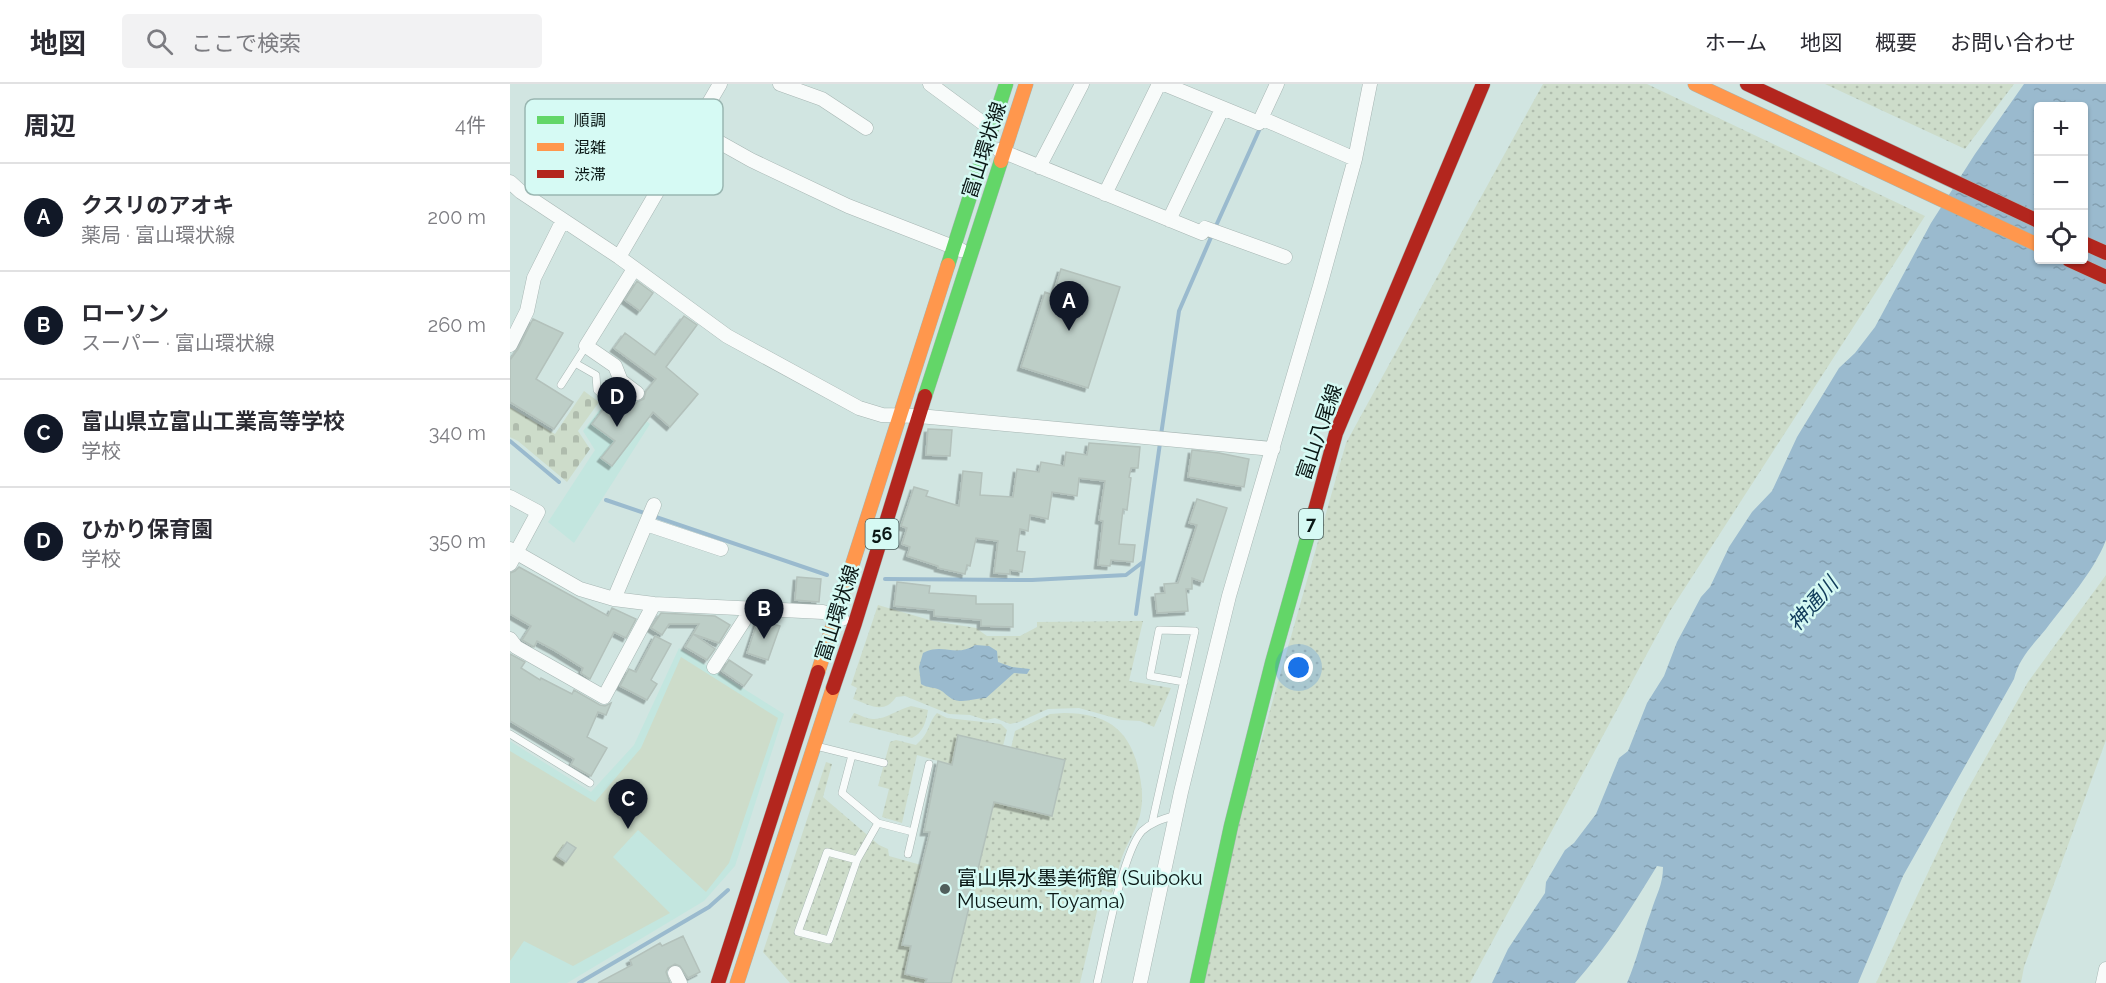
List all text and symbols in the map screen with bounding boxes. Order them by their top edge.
search box [122,14,542,68]
icon: search [143,25,176,58]
text: 地図 [30,27,86,60]
text: ここで検索 [191,30,301,56]
text: ホーム [1705,30,1767,55]
text: 地図 [1800,30,1842,55]
text: 概要 [1875,30,1917,55]
text: お問い合わせ [1950,30,2076,55]
legend [525,99,723,195]
street label: 富山環状線 [957,99,1011,201]
map controls [2034,102,2088,264]
button: + [2034,102,2088,156]
text: 周辺 [24,111,76,141]
text: 順調 [574,111,606,130]
text: 4件 [455,113,486,137]
text: 混雑 [574,138,606,157]
button: − [2034,156,2088,210]
text: 渋滞 [574,165,606,184]
text: クスリのアオキ [81,192,234,218]
text: A [37,205,50,229]
text: 200 m [428,205,486,229]
button: locate [2034,210,2088,264]
text: 薬局 · 富山環状線 [81,223,235,247]
pin: A [1050,282,1088,331]
text: ローソン [81,300,169,326]
text: B [37,313,50,337]
text: 260 m [428,313,486,337]
text: スーパー · 富山環状線 [81,331,275,355]
pin: D [598,378,636,427]
street label: 富山八尾線 [1291,381,1347,483]
text: 富山県立富山工業高等学校 [81,408,345,434]
text: C [37,421,50,445]
text: 340 m [429,421,486,445]
text: 学校 [81,439,121,463]
road number: 7 [1299,509,1323,539]
text: ひかり保育園 [81,516,213,542]
road number: 56 [866,519,898,549]
text: D [36,529,51,553]
text: 350 m [429,529,486,553]
text: 学校 [81,547,121,571]
street label: 富山環状線 [810,562,864,664]
water label: 神通川 [1783,570,1844,636]
pin: B [744,590,784,639]
your location [1284,653,1313,682]
pin: C [608,780,648,829]
place label: 富山県水墨美術館 (Suiboku Museum, Toyama) [957,866,1203,913]
marker: 富山県水墨美術館 (Suiboku Museum, Toyama) [938,882,952,896]

